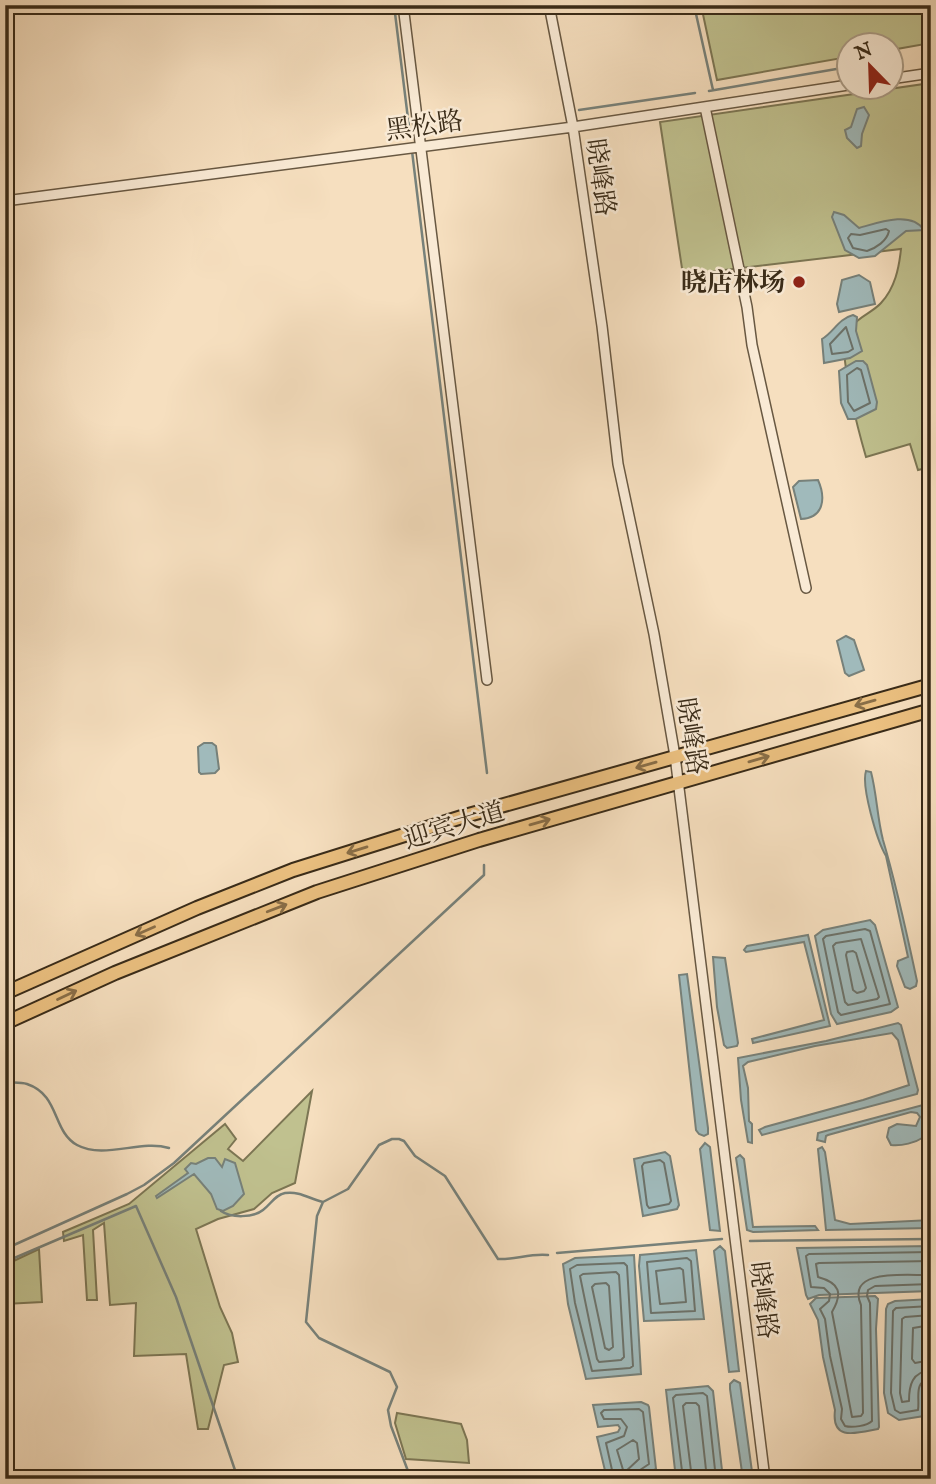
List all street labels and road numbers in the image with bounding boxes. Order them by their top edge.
street label: 黑松路 [383,105,465,148]
street label: 晓峰路 [578,136,621,218]
street label: 晓峰路 [668,695,713,777]
street label: 迎宾大道 [400,795,509,857]
street label: 晓峰路 [741,1259,784,1341]

